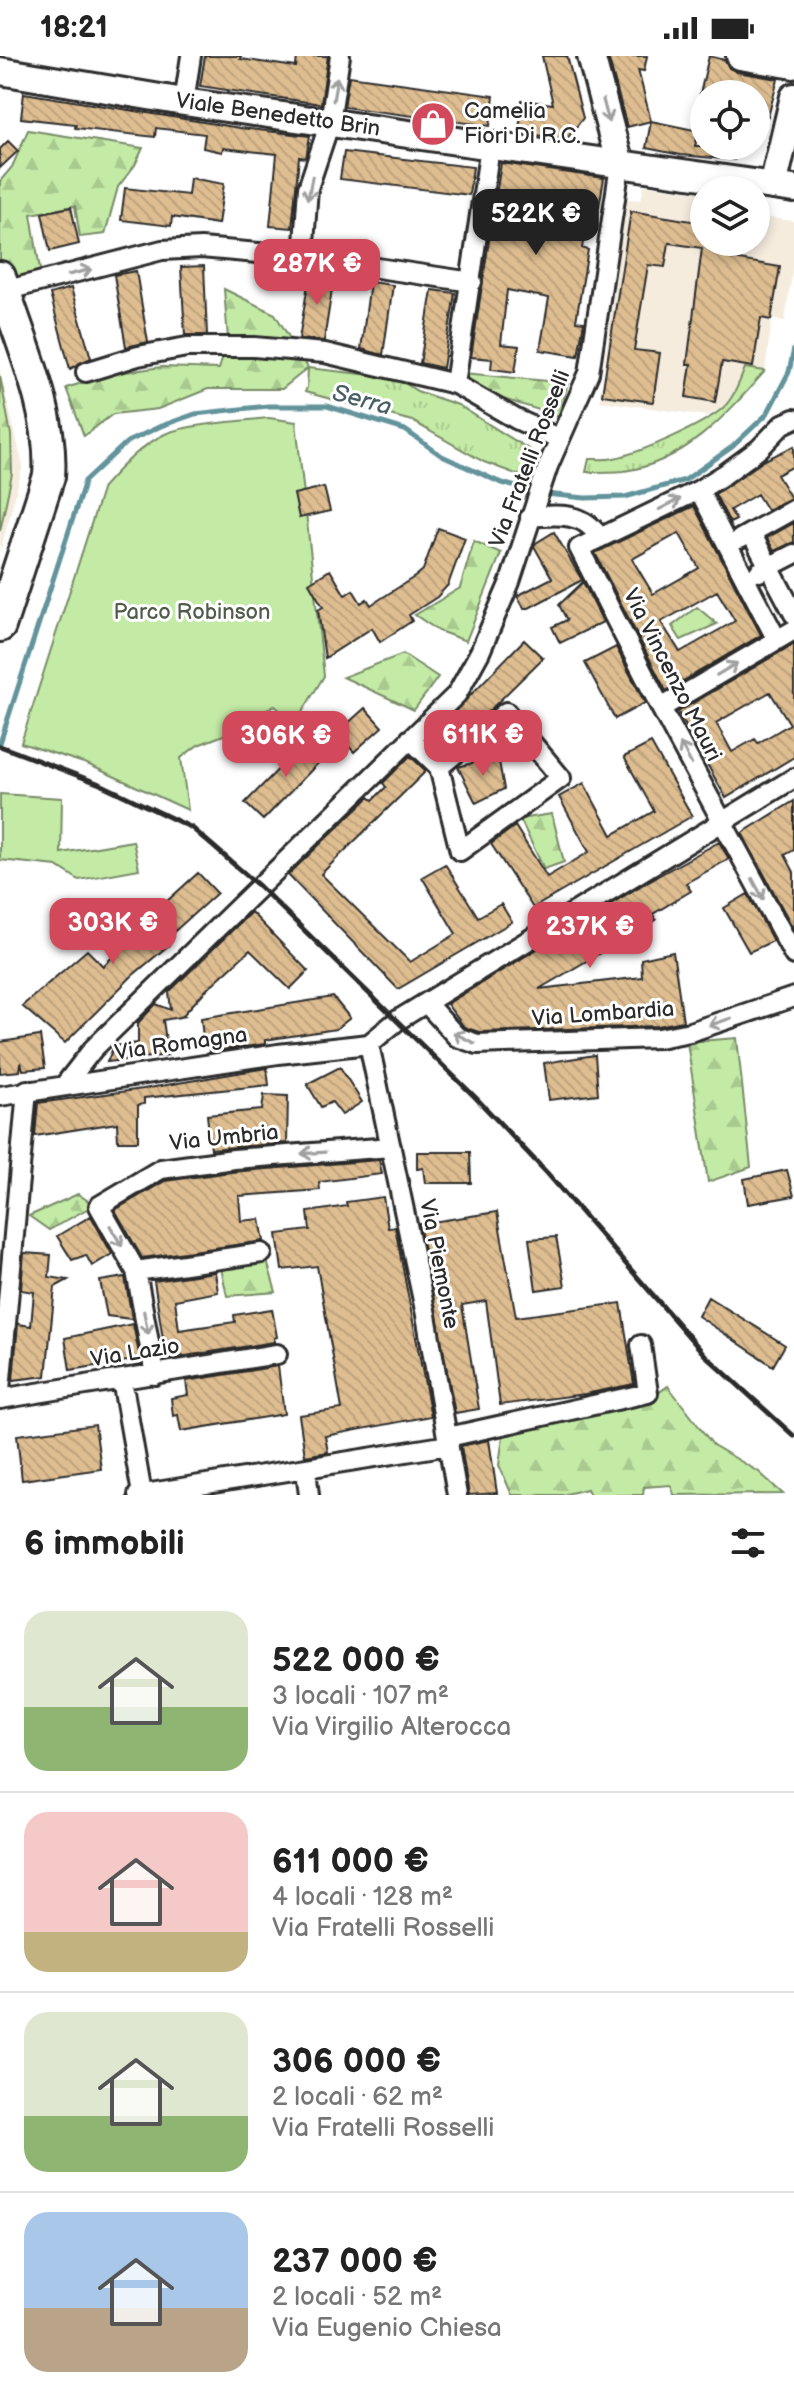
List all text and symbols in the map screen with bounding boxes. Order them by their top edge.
text: 18:21 [40,10,108,46]
one-way arrow [328,77,343,102]
map controls [690,80,770,256]
button: locate [690,80,770,160]
street label: Viale Benedetto Brin [174,87,382,143]
one-way arrow [599,97,614,123]
place label: Camelia Fiori Di R.C. [464,98,581,150]
shop icon: Camelia Fiori Di R.C. [409,100,457,148]
one-way arrow [302,175,317,200]
button: layers [690,176,770,256]
pin: 522K € [471,189,601,257]
text: 522K € [491,199,581,230]
pin: 287K € [252,239,382,307]
text: 287K € [272,249,362,280]
one-way arrow [66,263,92,278]
street label: Via Fratelli Rosselli [484,366,576,552]
water label: Serra [329,378,395,422]
one-way arrow [657,496,681,512]
street label: Via Vincenzo Mauri [617,584,727,766]
park label: Parco Robinson [114,599,270,626]
one-way arrow [715,661,738,677]
pin: 611K € [418,710,548,778]
pin: 306K € [221,711,351,779]
text: 611K € [442,720,524,751]
text: 306K € [240,721,332,752]
one-way arrow [677,743,693,767]
one-way arrow [751,877,767,901]
pin: 303K € [48,898,178,966]
pin: 237K € [525,902,655,970]
text: 303K € [68,908,158,939]
text: 237K € [546,912,634,943]
street label: Via Lombardia [531,996,675,1032]
one-way arrow [708,1015,733,1030]
street label: Via Romagna [113,1021,249,1067]
one-way arrow [453,1030,476,1045]
street label: Via Umbria [168,1119,280,1157]
one-way arrow [300,1146,327,1161]
street label: Via Piemonte [413,1197,465,1331]
one-way arrow [108,1224,124,1247]
one-way arrow [139,1310,154,1335]
street label: Via Lazio [89,1333,181,1373]
icon: filters [726,1521,770,1565]
text: 6 immobili [24,1523,185,1564]
text: 522 000 € [272,1640,440,1681]
icon: home [88,1643,184,1739]
text: 3 locali · 107 m² [272,1681,449,1712]
text: Via Virgilio Alterocca [272,1712,511,1743]
text: 611 000 € [272,1841,429,1882]
icon: home [88,1844,184,1940]
text: 4 locali · 128 m² [272,1882,453,1913]
text: Via Fratelli Rosselli [272,1913,494,1944]
text: 306 000 € [272,2041,441,2082]
icon: home [88,2044,184,2140]
text: 2 locali · 62 m² [272,2082,443,2113]
text: Via Fratelli Rosselli [272,2113,494,2144]
text: 237 000 € [272,2241,438,2282]
icon: home [88,2244,184,2340]
text: 2 locali · 52 m² [272,2282,442,2313]
text: Via Eugenio Chiesa [272,2313,502,2344]

